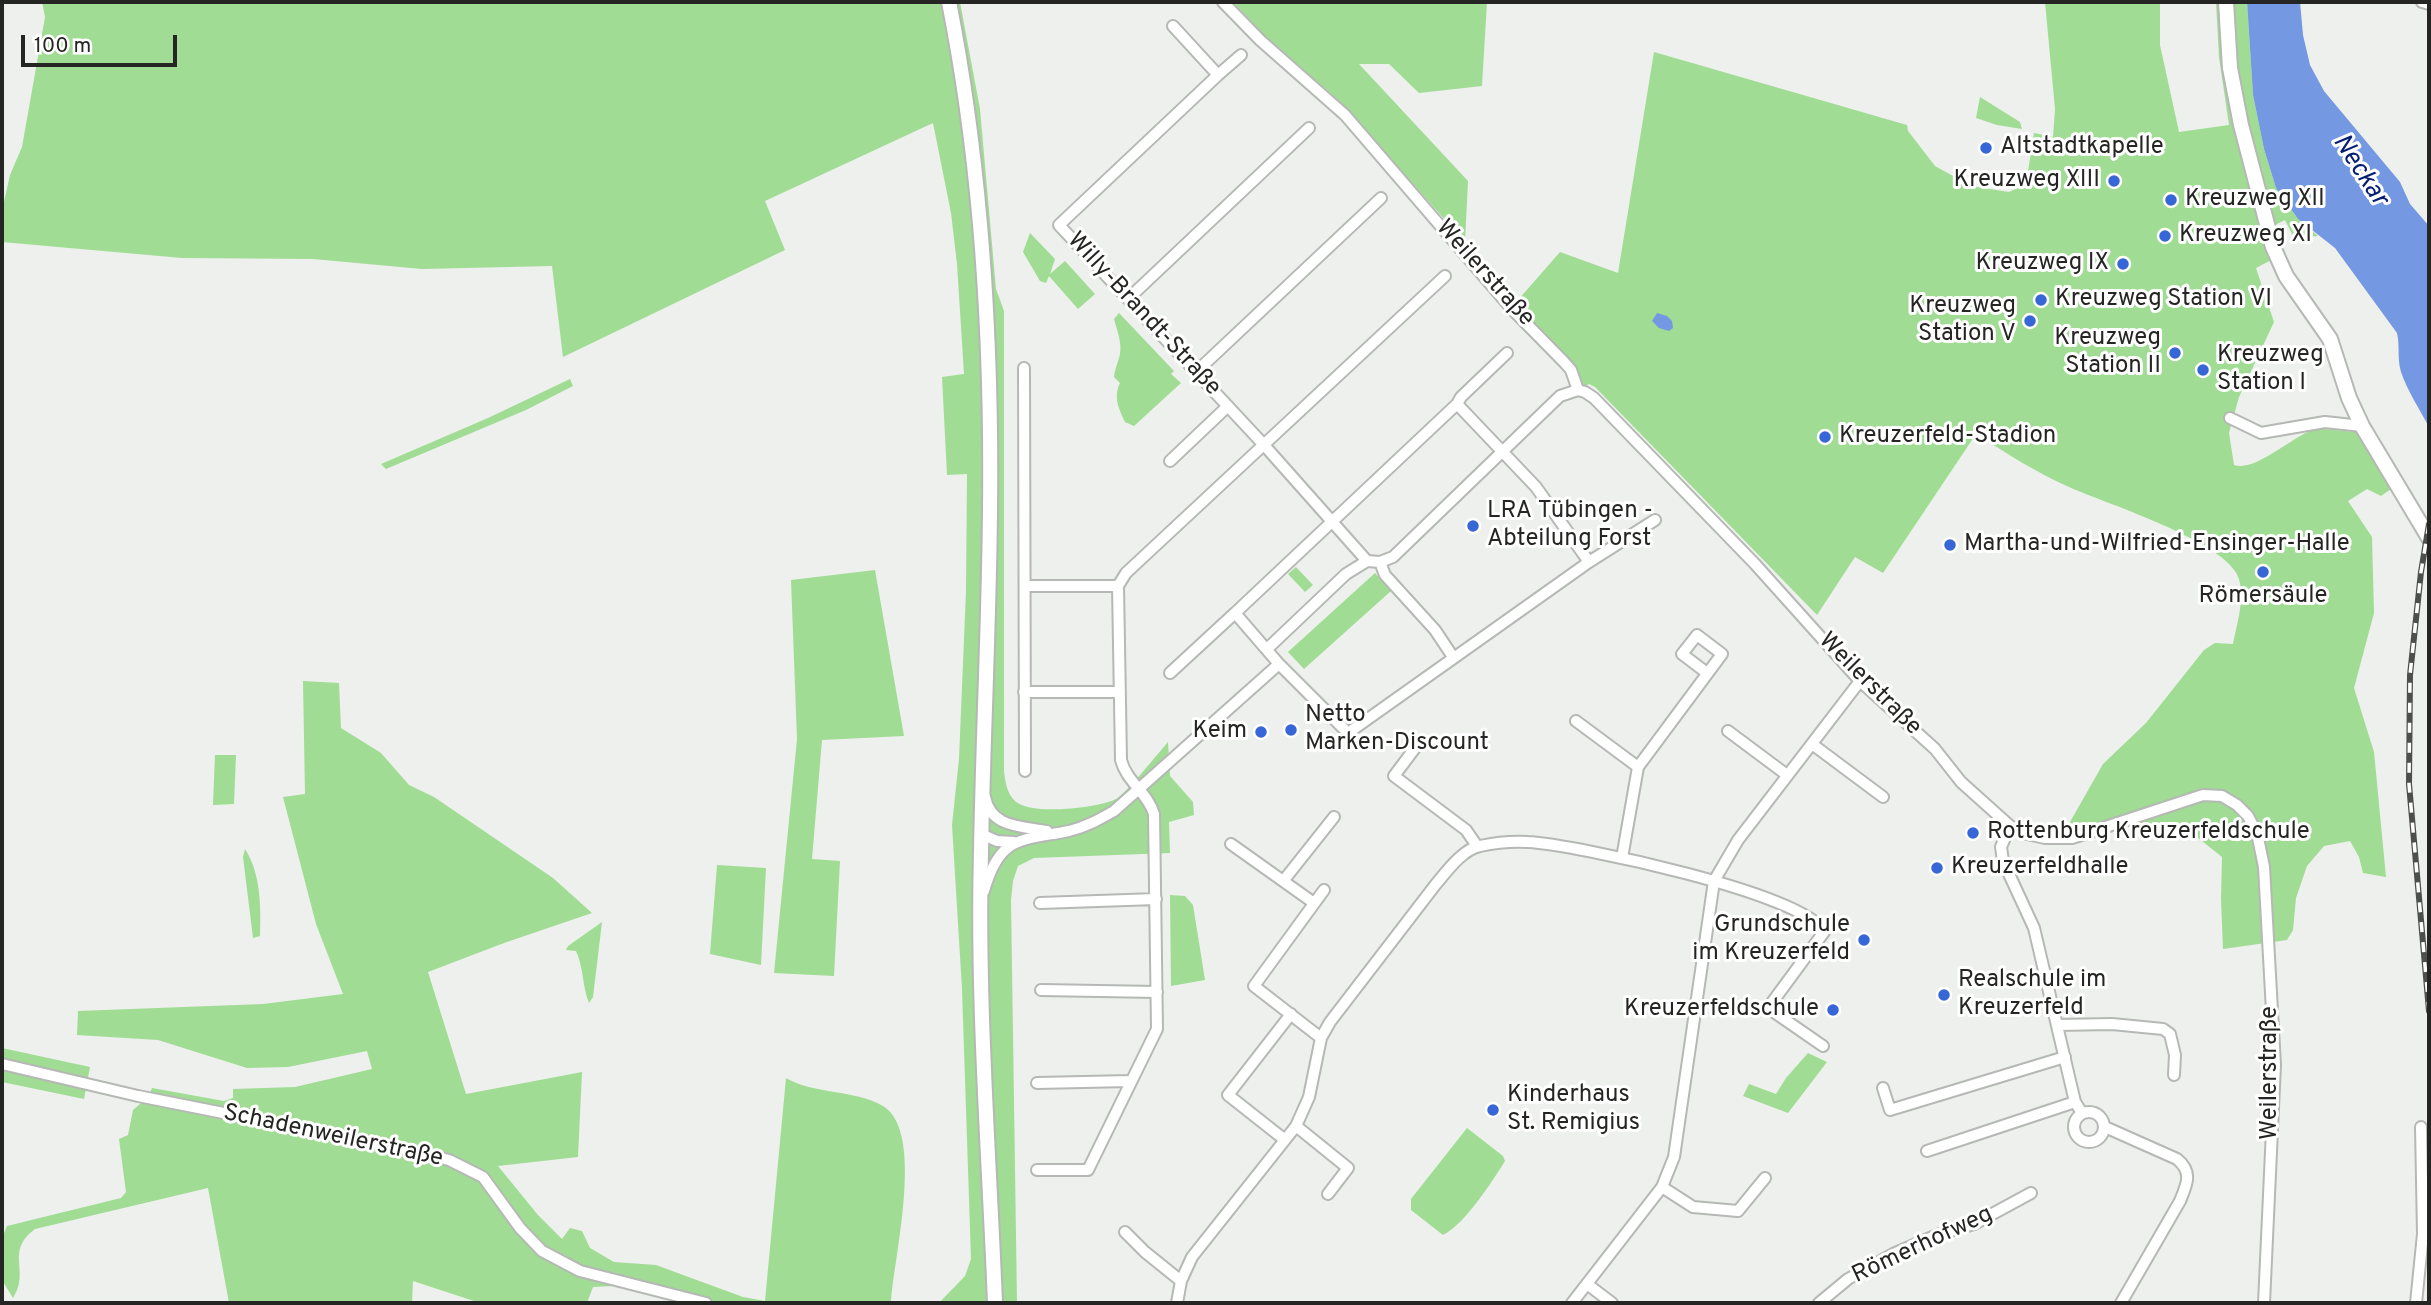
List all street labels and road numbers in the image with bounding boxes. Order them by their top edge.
street label: Weilerstraße [1428,215,1540,333]
street label: Willy-Brandt-Straße [1060,227,1226,403]
street label: Weilerstraße [1811,627,1927,743]
street label: Weilerstraße [2257,1006,2285,1140]
street label: Schadenweilerstraße [221,1100,445,1174]
street label: Römerhofweg [1848,1201,1998,1291]

